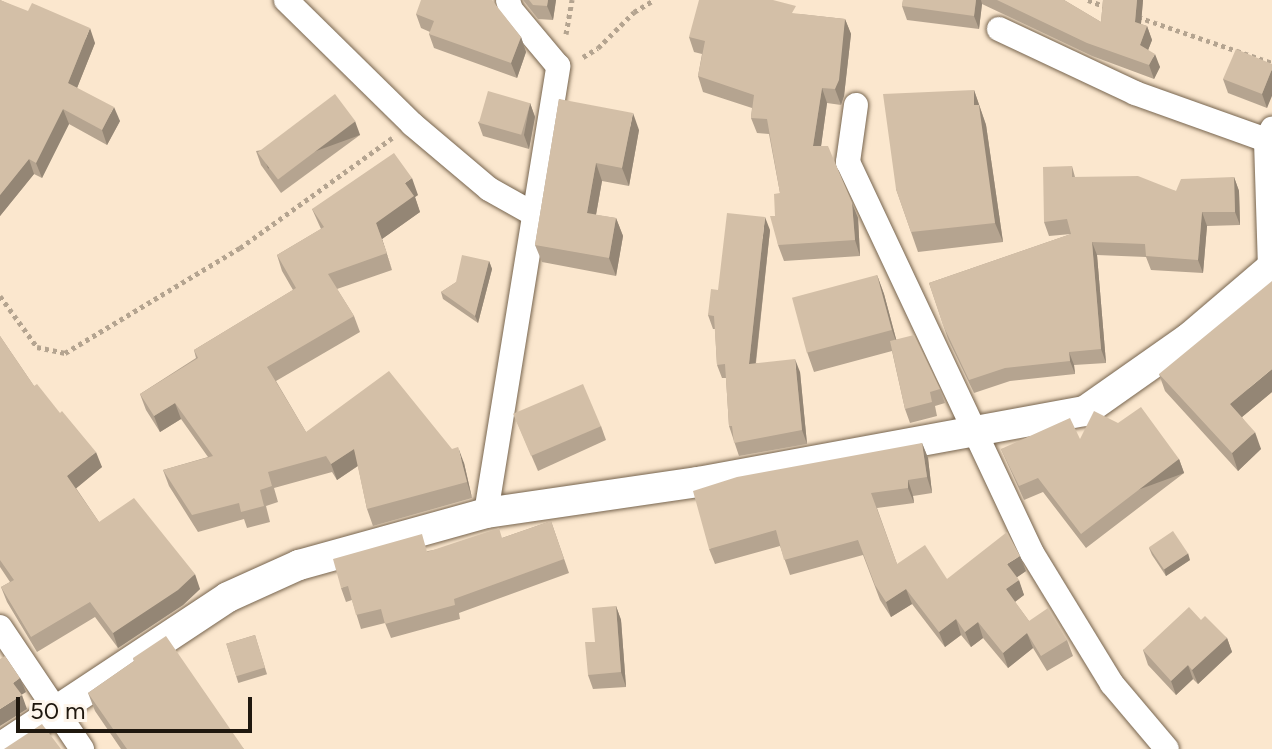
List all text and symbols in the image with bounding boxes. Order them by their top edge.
scale bar [20,681,256,731]
text: 50 m [30,696,86,725]

